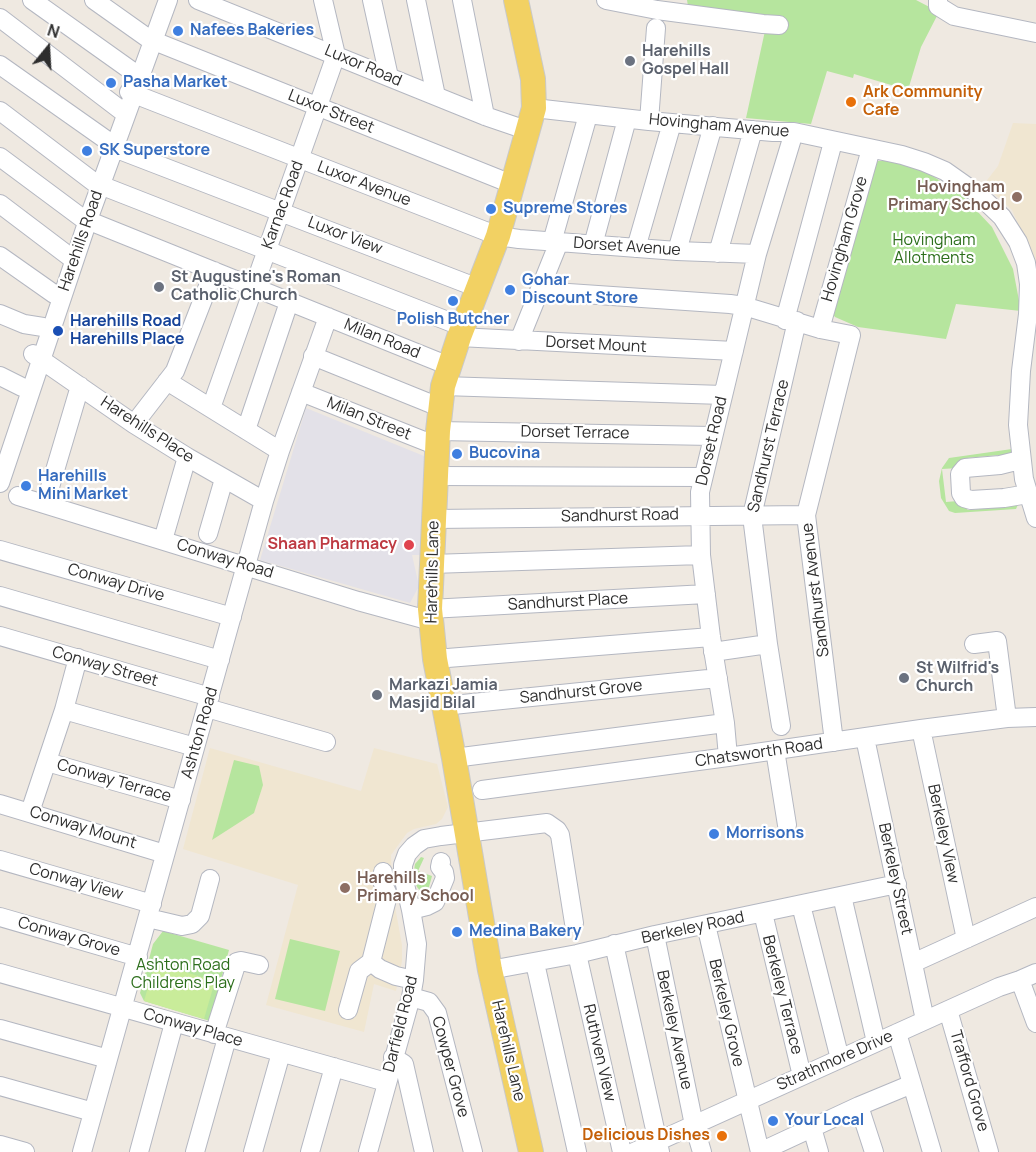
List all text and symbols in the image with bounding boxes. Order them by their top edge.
north arrow [18,18,78,78]
text: N [45,19,62,43]
place label: Nafees Bakeries [190,21,314,41]
marker: Nafees Bakeries [171,24,185,38]
street label: Luxor Road [321,41,405,91]
place label: Harehills Gospel Hall [642,42,729,80]
marker: Harehills Gospel Hall [623,54,637,68]
place label: Pasha Market [123,73,228,93]
marker: Pasha Market [104,76,118,90]
place label: Ark Community Cafe [863,83,983,121]
street label: Luxor Street [285,86,377,138]
marker: Ark Community Cafe [844,95,858,109]
street label: Hovingham Avenue [648,110,790,142]
place label: SK Superstore [99,141,210,161]
marker: SK Superstore [80,144,94,158]
street label: Luxor Avenue [314,157,414,211]
street label: Karnac Road [258,158,308,252]
street label: Hovingham Grove [818,174,872,304]
place label: Hovingham Primary School [888,178,1005,216]
street label: Harehills Road [55,188,107,294]
marker: Hovingham Primary School [1010,190,1024,204]
place label: Supreme Stores [503,199,627,219]
marker: Supreme Stores [484,202,498,216]
street label: Luxor View [305,213,385,259]
park label: Hovingham Allotments [893,231,975,269]
street label: Dorset Avenue [573,234,681,260]
place label: St Augustine's Roman Catholic Church [171,268,341,306]
place label: Gohar Discount Store [522,271,638,309]
marker: St Augustine's Roman Catholic Church [152,280,166,294]
marker: Gohar Discount Store [503,283,517,297]
marker: Polish Butcher [446,294,460,308]
place label: Polish Butcher [397,310,509,330]
place label: Harehills Road Harehills Place [70,312,184,350]
street label: Milan Road [341,315,423,363]
marker: Harehills Road Harehills Place [51,324,65,338]
street label: Dorset Mount [545,333,647,357]
street label: Sandhurst Terrace [744,378,794,514]
street label: Harehills Place [97,393,197,467]
street label: Milan Street [324,393,414,445]
street label: Dorset Road [692,395,732,487]
street label: Dorset Terrace [520,422,630,444]
place label: Bucovina [469,444,540,464]
marker: Bucovina [450,447,464,461]
place label: Harehills Mini Market [38,467,128,505]
marker: Harehills Mini Market [19,479,33,493]
street label: Sandhurst Road [561,505,679,527]
street label: Harehills Lane [423,520,443,624]
street label: Sandhurst Avenue [798,522,834,658]
street label: Conway Road [174,535,276,583]
place label: Shaan Pharmacy [268,535,397,555]
marker: Shaan Pharmacy [402,538,416,552]
street label: Conway Drive [65,560,167,606]
street label: Sandhurst Place [507,589,629,615]
street label: Conway Street [50,643,160,691]
place label: St Wilfrid's Church [916,659,999,697]
marker: St Wilfrid's Church [897,671,911,685]
place label: Markazi Jamia Masjid Bilal [389,676,498,714]
street label: Sandhurst Grove [519,676,643,708]
street label: Ashton Road [178,685,222,781]
marker: Markazi Jamia Masjid Bilal [370,688,384,702]
street label: Chatsworth Road [694,735,824,771]
street label: Conway Terrace [55,756,173,806]
street label: Berkeley View [923,783,963,885]
street label: Conway Mount [27,803,139,853]
street label: Berkeley Street [874,821,916,937]
place label: Morrisons [726,824,804,844]
marker: Morrisons [707,827,721,841]
street label: Conway View [27,859,125,905]
place label: Harehills Primary School [357,869,474,907]
marker: Harehills Primary School [338,881,352,895]
street label: Berkeley Road [640,908,746,948]
street label: Conway Grove [16,913,122,961]
place label: Medina Bakery [469,922,582,942]
marker: Medina Bakery [450,925,464,939]
street label: Berkeley Terrace [758,933,806,1057]
park label: Ashton Road Childrens Play [131,956,235,994]
street label: Berkeley Grove [704,957,748,1069]
street label: Berkeley Avenue [652,969,696,1091]
street label: Darfield Road [380,974,422,1074]
street label: Harehills Lane [487,999,529,1103]
street label: Ruthven View [578,1002,620,1104]
street label: Conway Place [141,1005,245,1051]
street label: Cowper Grove [427,1014,473,1120]
street label: Strathmore Drive [774,1027,896,1095]
street label: Trafford Grove [945,1028,993,1134]
place label: Your Local [785,1111,864,1131]
marker: Your Local [766,1114,780,1128]
place label: Delicious Dishes [582,1126,710,1146]
marker: Delicious Dishes [715,1129,729,1143]

